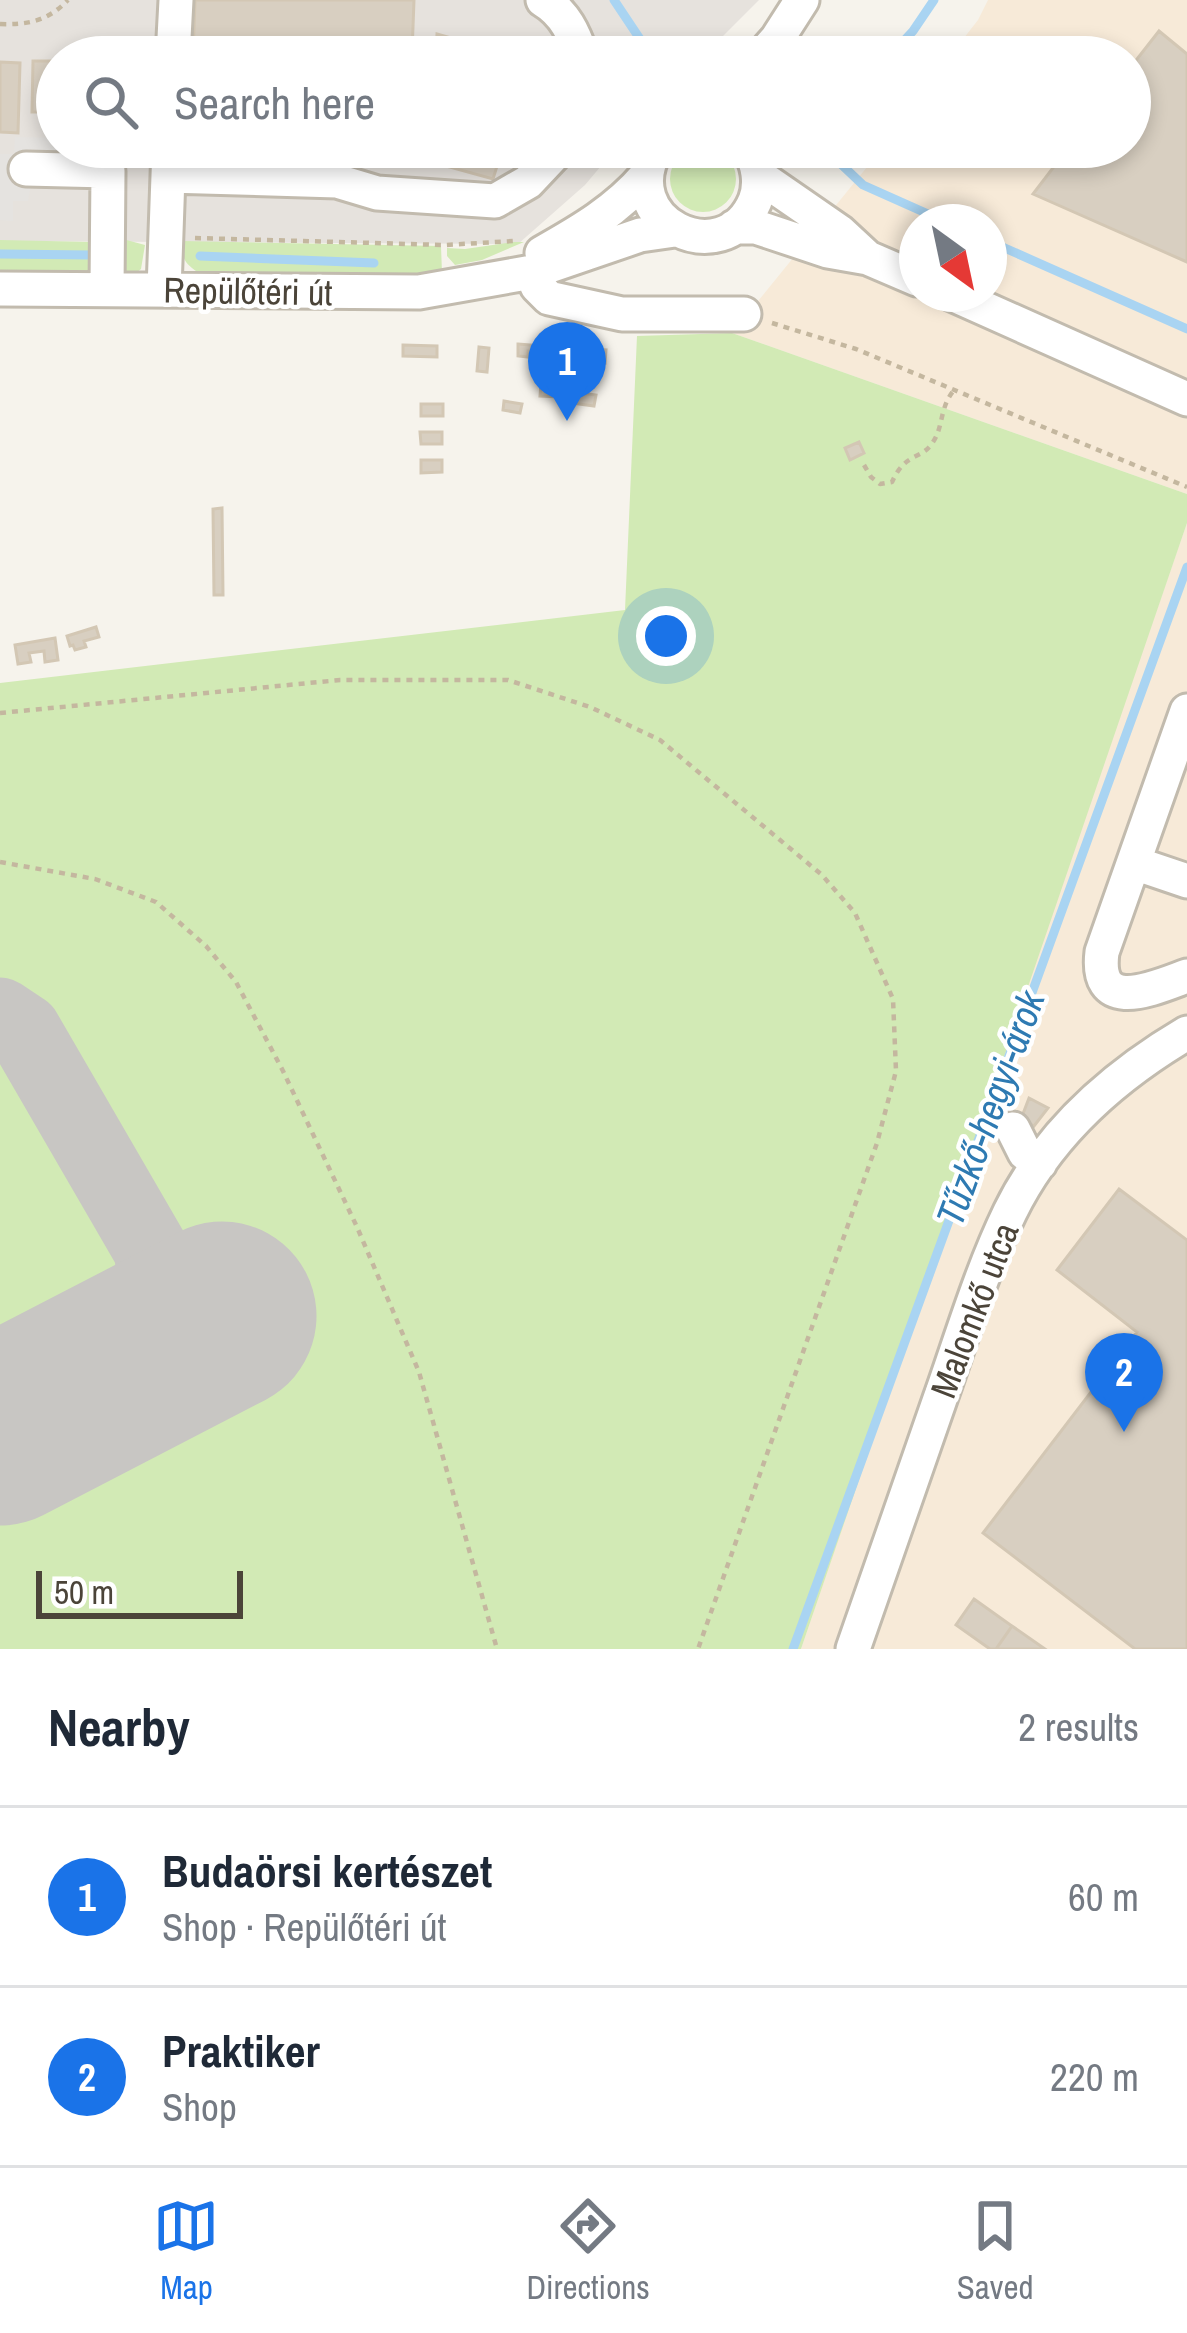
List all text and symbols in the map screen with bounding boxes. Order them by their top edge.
search box [36,36,1151,168]
icon: search [78,69,144,135]
text: Search here [174,72,375,133]
north arrow [899,204,1007,312]
street label: Repülőtéri út [163,266,333,316]
pin: 1 [528,322,606,421]
your location [636,606,696,666]
water label: Tűzkő-hegyi-árok [923,983,1057,1233]
street label: Malomkő utca [919,1216,1029,1404]
pin: 2 [1085,1333,1163,1432]
scale bar [36,1565,243,1618]
text: 50 m [54,1570,114,1614]
text: Nearby [48,1693,190,1762]
text: 2 results [1018,1701,1139,1753]
text: Budaörsi kertészet [162,1840,492,1901]
text: 1 [78,1871,96,1923]
text: 60 m [1068,1871,1139,1923]
text: Shop · Repülőtéri út [162,1901,446,1953]
text: Praktiker [162,2020,320,2081]
text: 2 [78,2051,96,2103]
text: 220 m [1050,2051,1139,2103]
text: Shop [162,2081,237,2133]
tab: Map [153,2193,219,2309]
tab: Directions [526,2193,650,2309]
tab: Saved [957,2193,1033,2309]

